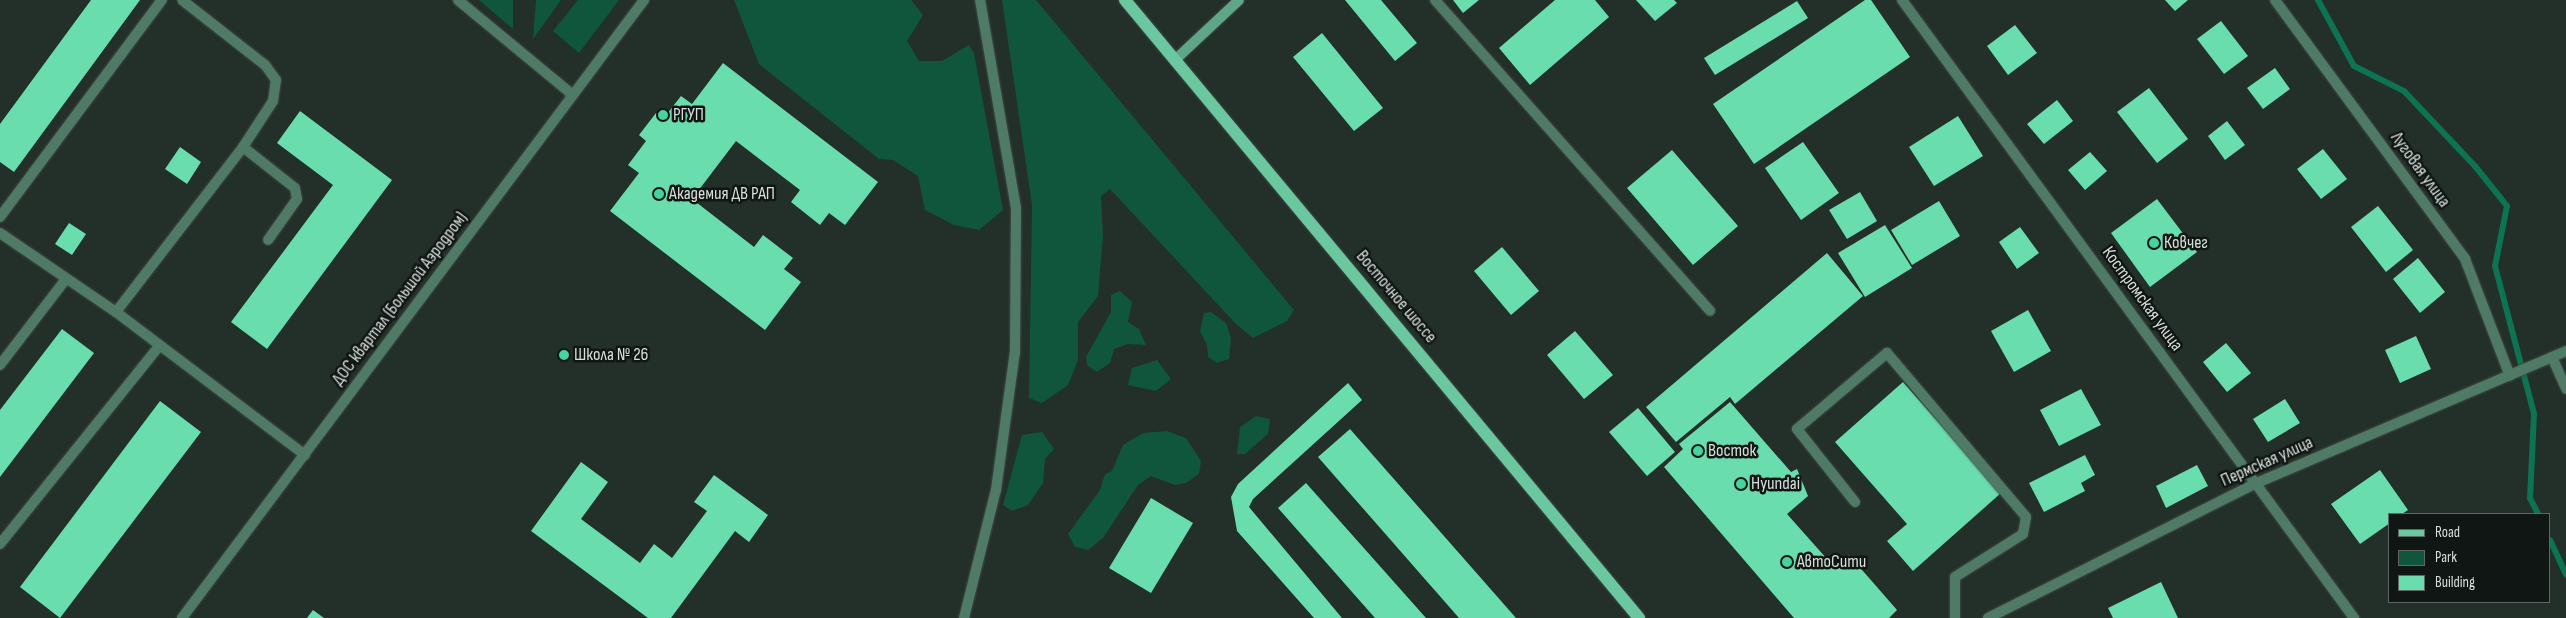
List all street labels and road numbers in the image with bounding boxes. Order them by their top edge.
street label: Луговая улица [2386,128,2454,212]
street label: ДОС квартал (Большой Аэродром) [328,208,472,390]
street label: Костромская улица [2097,243,2187,355]
street label: Восточное шоссе [1351,246,1441,348]
street label: Пермская улица [2218,432,2316,492]

